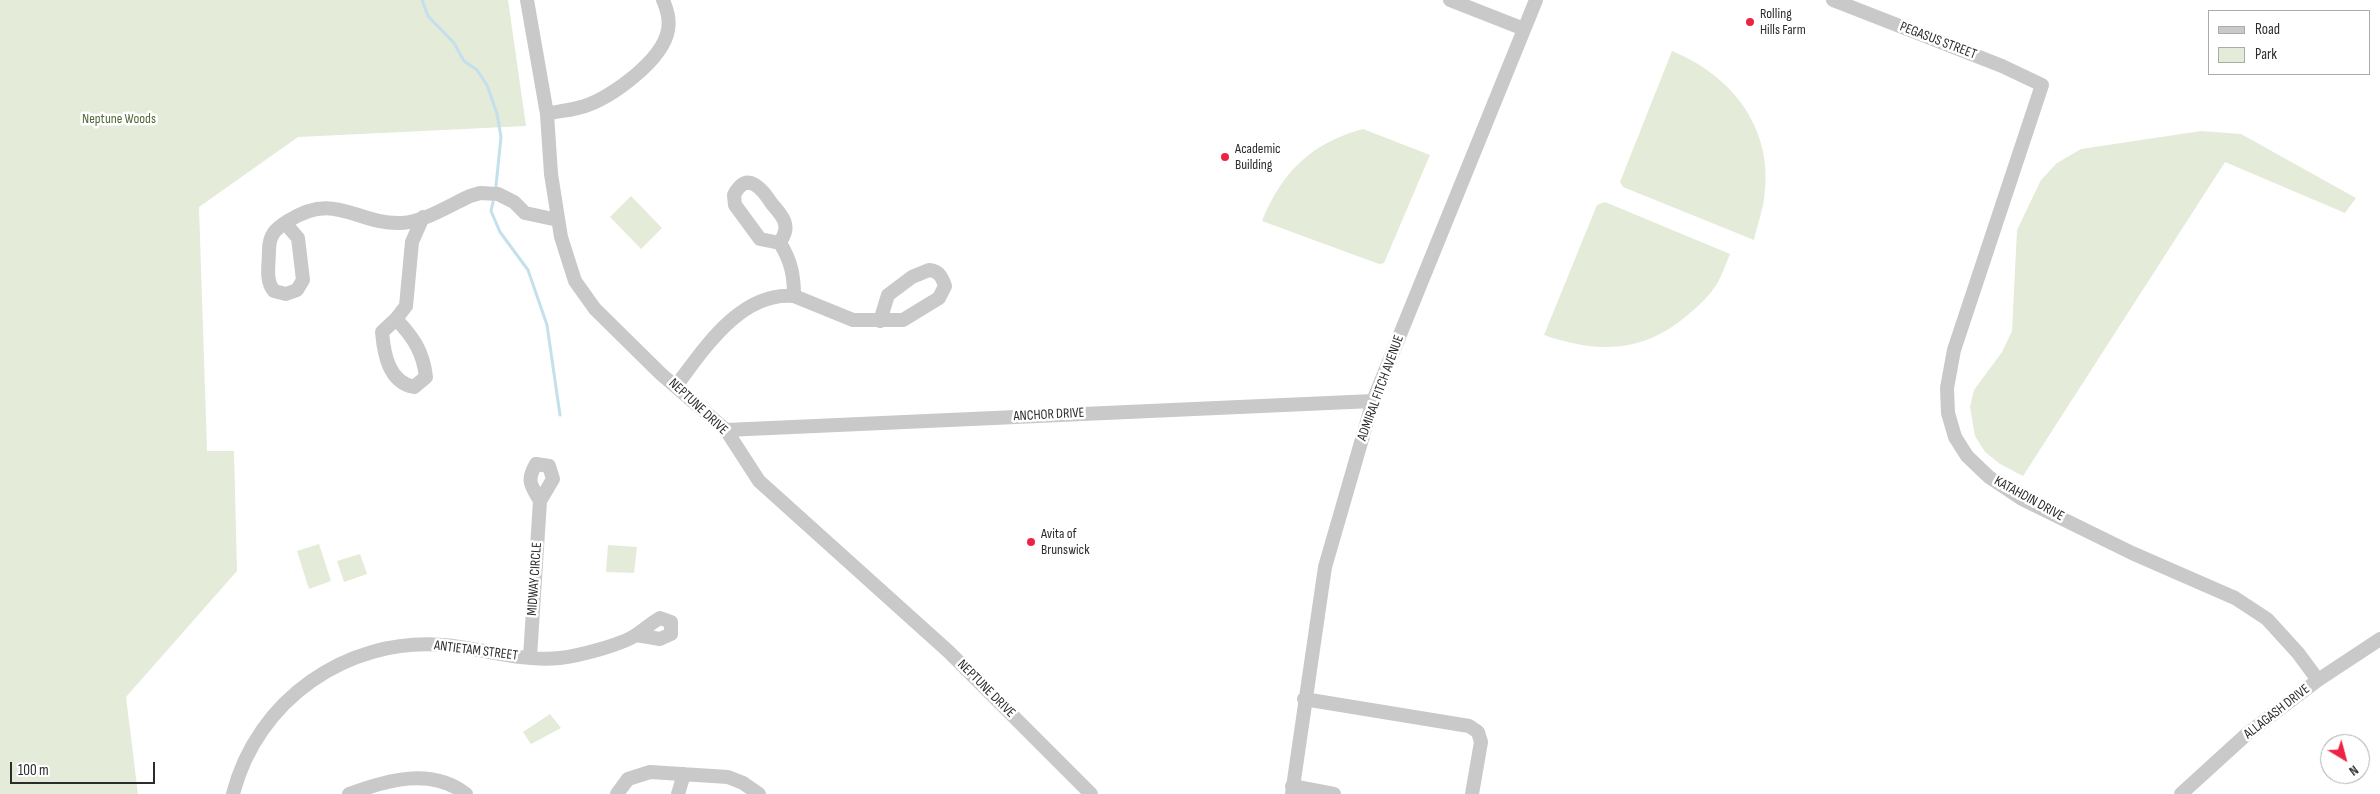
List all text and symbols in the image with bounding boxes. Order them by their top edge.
place label: Rolling Hills Farm [1760,6,1806,38]
legend [2208,10,2370,75]
marker: Rolling Hills Farm [1744,16,1756,28]
street label: PEGASUS STREET [1897,19,1979,63]
text: Road [2255,20,2280,39]
text: Park [2255,45,2277,64]
park label: Neptune Woods [82,111,156,127]
place label: Academic Building [1235,141,1281,174]
marker: Academic Building [1219,151,1231,163]
street label: ADMIRAL FITCH AVENUE [1354,333,1408,443]
street label: NEPTUNE DRIVE [665,375,731,439]
street label: ANCHOR DRIVE [1013,405,1085,425]
street label: KATAHDIN DRIVE [1991,473,2067,525]
place label: Avita of Brunswick [1041,526,1090,558]
marker: Avita of Brunswick [1025,536,1037,548]
street label: MIDWAY CIRCLE [524,542,546,616]
street label: ANTIETAM STREET [433,638,519,664]
street label: NEPTUNE DRIVE [954,657,1018,721]
street label: ALLAGASH DRIVE [2241,681,2313,743]
north arrow [2320,734,2370,784]
scale bar [12,752,158,784]
text: 100 m [18,761,49,780]
text: N [2346,762,2362,780]

